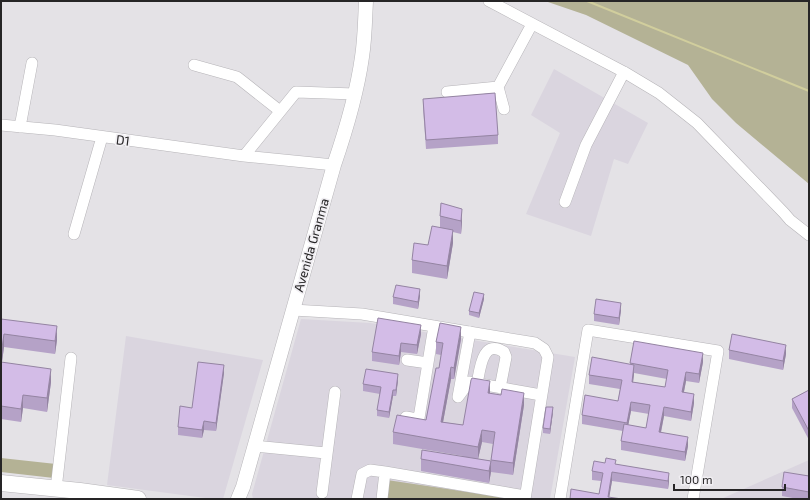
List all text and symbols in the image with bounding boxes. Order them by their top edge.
street label: D1 [115,131,131,149]
street label: Avenida Granma [290,196,332,294]
scale bar [674,466,785,492]
text: 100 m [680,472,712,486]

